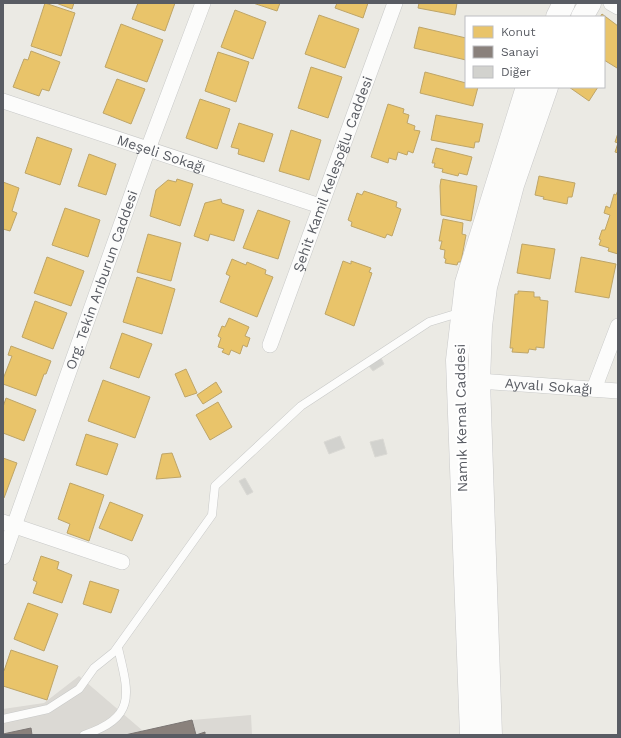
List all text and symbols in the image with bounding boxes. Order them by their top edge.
legend [465,16,605,88]
text: Konut [501,25,535,39]
text: Sanayi [501,45,539,59]
text: Diğer [501,65,531,79]
street label: Şehit Kamil Keleşoğlu Caddesi [289,74,376,274]
street label: Meşeli Sokağı [115,131,208,176]
street label: Org. Tekin Arıburun Caddesi [62,188,141,372]
street label: Namık Kemal Caddesi [452,344,470,492]
street label: Ayvalı Sokağı [504,375,593,397]

